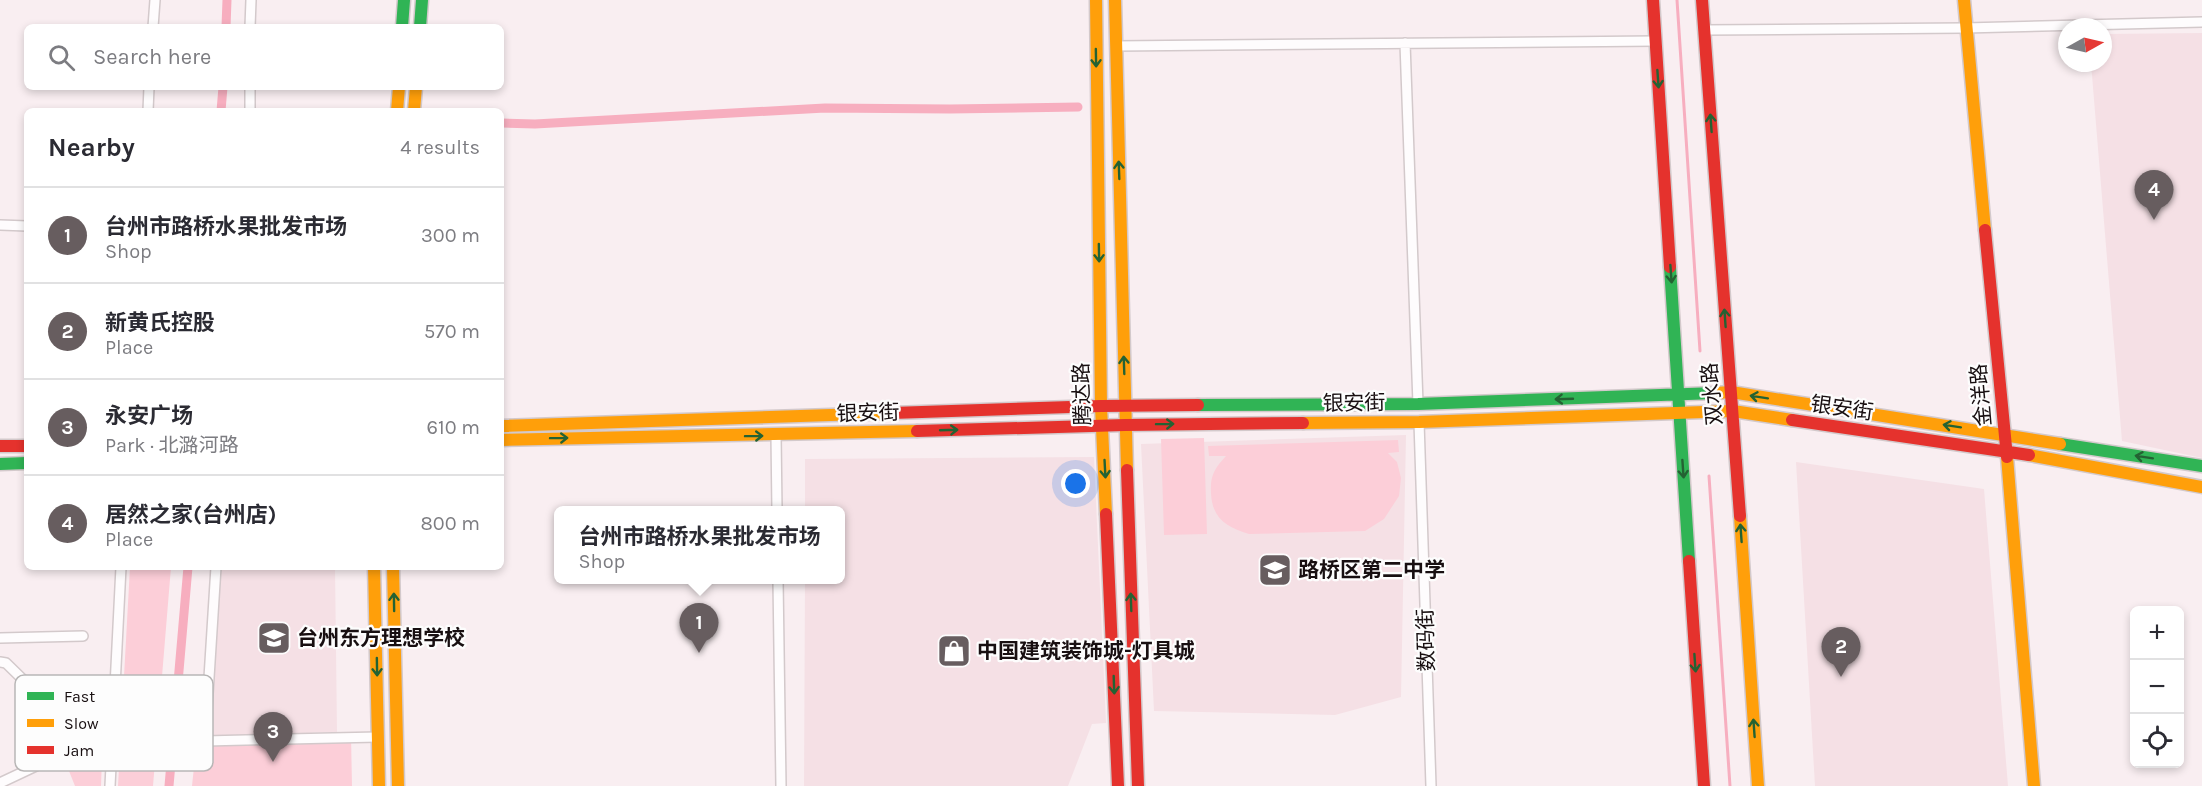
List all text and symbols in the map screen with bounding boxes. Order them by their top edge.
north arrow [2058,18,2112,72]
search box [24,24,504,90]
icon: search [45,41,78,74]
text: Search here [93,44,211,70]
one-way arrow [1091,48,1102,68]
one-way arrow [1653,69,1664,89]
one-way arrow [1705,114,1716,134]
text: Nearby [48,132,135,163]
text: 4 results [400,136,480,159]
one-way arrow [1113,160,1125,180]
pin: 4 [2134,170,2174,220]
text: 台州市路桥水果批发市场 [105,214,347,240]
text: 1 [64,224,71,247]
text: 300 m [421,224,480,247]
text: Shop [105,240,152,263]
one-way arrow [1093,243,1105,263]
one-way arrow [1665,263,1676,283]
one-way arrow [1719,308,1730,328]
text: 新黄氏控股 [105,310,215,336]
text: 2 [61,320,74,343]
text: 570 m [424,320,480,343]
text: Place [105,336,153,359]
one-way arrow [1119,355,1130,375]
street label: 腾达路 [1069,362,1095,426]
street label: 双水路 [1697,362,1727,426]
street label: 金洋路 [1966,363,1996,427]
street label: 银安街 [1322,390,1386,416]
one-way arrow [1749,391,1769,402]
street label: 银安街 [1809,392,1875,424]
one-way arrow [1555,394,1575,405]
street label: 银安街 [836,400,900,426]
text: 永安广场 [105,403,193,429]
text: 3 [61,416,74,439]
text: 610 m [427,416,480,439]
one-way arrow [1155,418,1175,430]
one-way arrow [1942,421,1962,432]
one-way arrow [939,424,959,436]
one-way arrow [744,430,764,442]
one-way arrow [549,432,569,444]
text: Park · 北潞河路 [105,434,239,457]
one-way arrow [2135,451,2155,462]
one-way arrow [1678,458,1689,478]
one-way arrow [1099,459,1110,479]
your location [1061,469,1090,498]
text: 居然之家(台州店) [105,502,277,528]
popup [554,506,845,584]
text: 4 [62,512,73,535]
text: 800 m [421,512,480,535]
text: 台州市路桥水果批发市场 [578,524,821,550]
one-way arrow [1735,524,1746,544]
text: Place [105,528,153,551]
text: Shop [578,550,625,573]
school or university icon: 路桥区第二中学 [1257,552,1293,588]
place label: 路桥区第二中学 [1298,558,1445,582]
one-way arrow [388,592,400,612]
one-way arrow [1125,592,1137,612]
pin: 1 [680,604,718,653]
map controls [2130,606,2184,768]
button: + [2130,606,2184,660]
street label: 数码街 [1413,608,1439,672]
school or university icon: 台州东方理想学校 [256,620,292,656]
place label: 台州东方理想学校 [297,626,465,650]
pin: 2 [1822,628,1860,677]
shop icon: 中国建筑装饰城-灯具城 [936,633,972,669]
place label: 中国建筑装饰城-灯具城 [977,639,1195,663]
one-way arrow [1690,653,1701,673]
one-way arrow [371,657,382,677]
button: − [2130,660,2184,714]
legend [15,675,213,771]
one-way arrow [1108,675,1120,695]
text: Fast [64,687,95,706]
pin: 3 [254,712,292,762]
text: Slow [64,714,99,733]
button: locate [2130,714,2184,768]
one-way arrow [1748,718,1759,738]
text: Jam [64,741,94,760]

